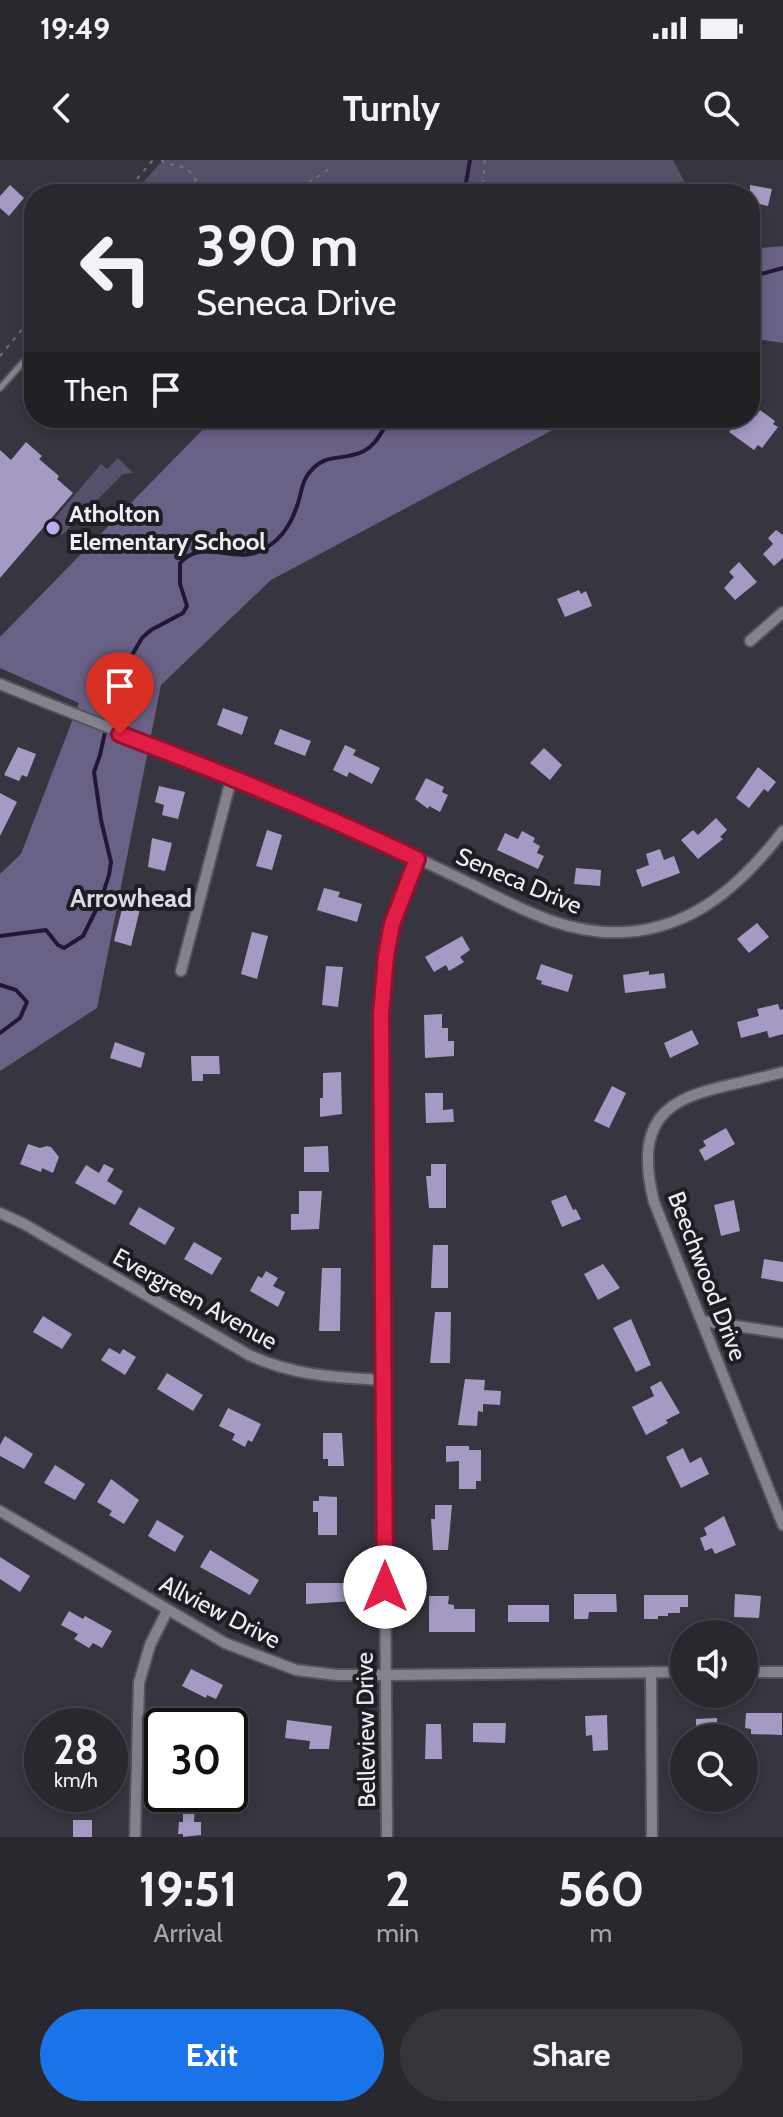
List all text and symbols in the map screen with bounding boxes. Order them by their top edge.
text: 19:49 [40,10,110,47]
icon: back [40,86,84,130]
text: Turnly [343,86,440,130]
icon: search [699,86,743,130]
text: 390 m [196,212,358,280]
icon: left [64,216,168,320]
text: Seneca Drive [196,280,396,324]
icon: arrive [144,368,188,412]
text: Then [64,372,128,409]
place label: Atholton Elementary School [69,499,266,556]
marker: Atholton Elementary School [44,519,62,537]
pin [86,652,154,734]
icon: arrive [98,664,142,708]
street label: Seneca Drive [452,841,586,920]
district label: Arrowhead [70,882,192,914]
street label: Beechwood Drive [662,1187,753,1365]
street label: Evergreen Avenue [108,1242,282,1356]
position arrow [343,1545,427,1629]
street label: Allview Drive [155,1569,285,1654]
map controls [670,1620,758,1812]
button: sound [670,1620,758,1708]
street label: Belleview Drive [350,1652,381,1808]
speed limit sign: 30 [144,1708,248,1812]
button: search [670,1724,758,1812]
text: 28 [53,1725,99,1774]
text: km/h [54,1768,98,1792]
text: 19:51 [139,1860,238,1918]
text: 2 [385,1860,410,1918]
text: 560 [558,1860,644,1918]
text: Arrival [153,1917,223,1949]
text: min [376,1917,419,1949]
text: m [590,1917,612,1949]
button: Exit [40,2009,384,2101]
button: Share [400,2009,743,2101]

